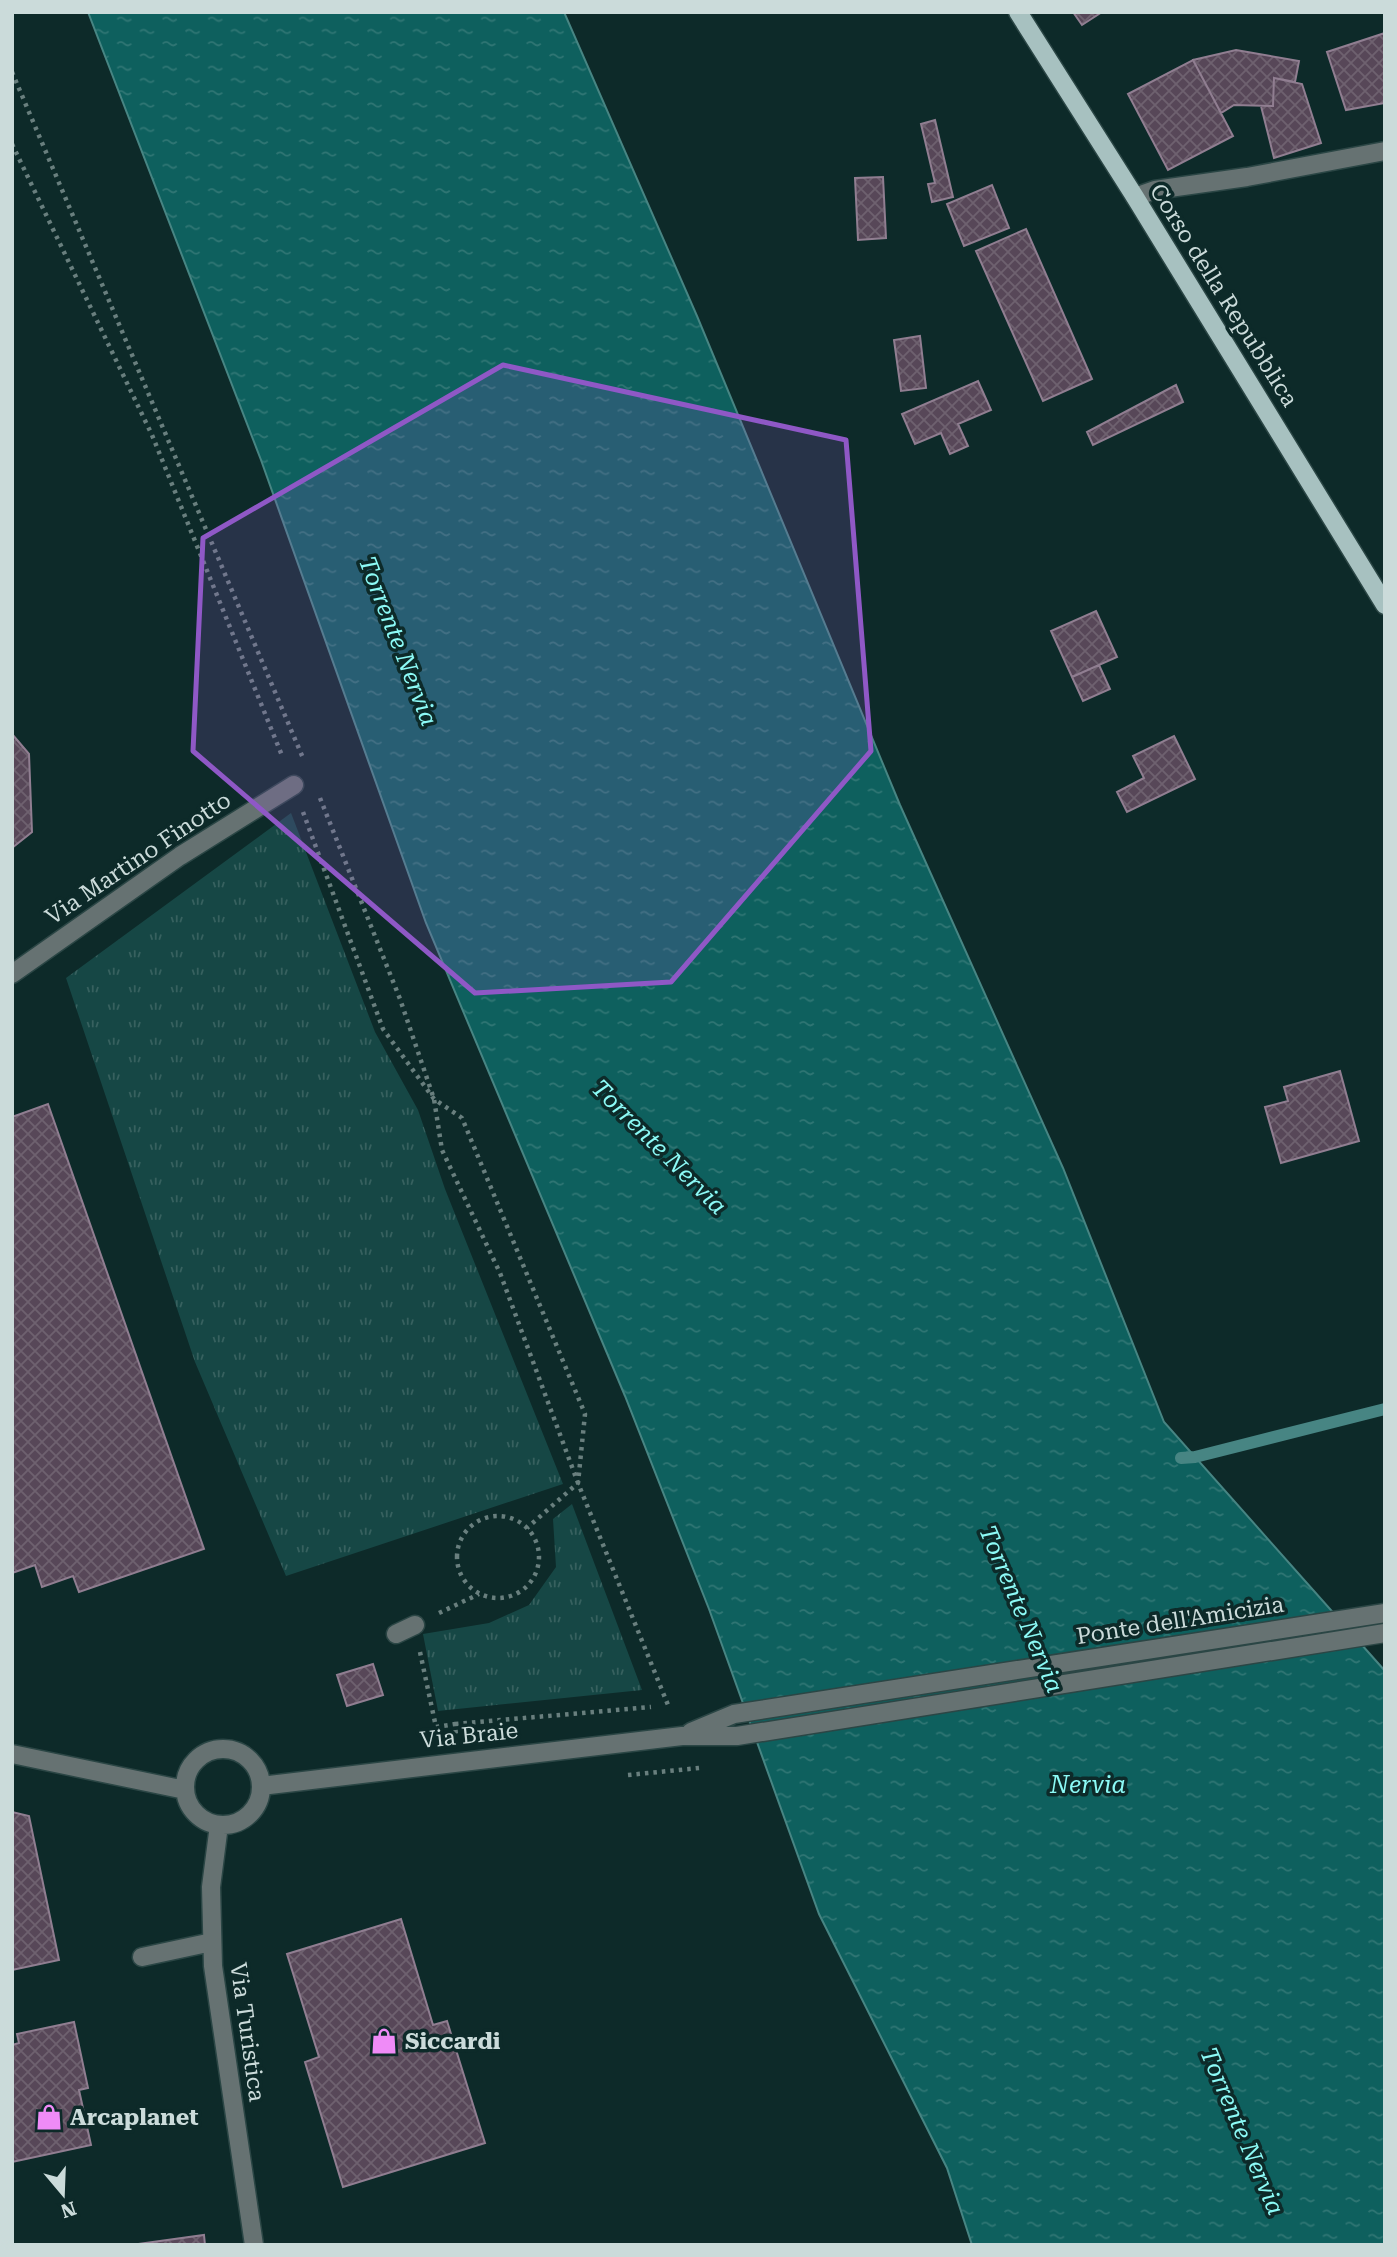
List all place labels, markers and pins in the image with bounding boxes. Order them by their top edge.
shop icon: Siccardi [369,2026,399,2056]
place label: Siccardi [405,2028,501,2055]
shop icon: Arcaplanet [34,2102,64,2132]
place label: Arcaplanet [70,2104,199,2131]

